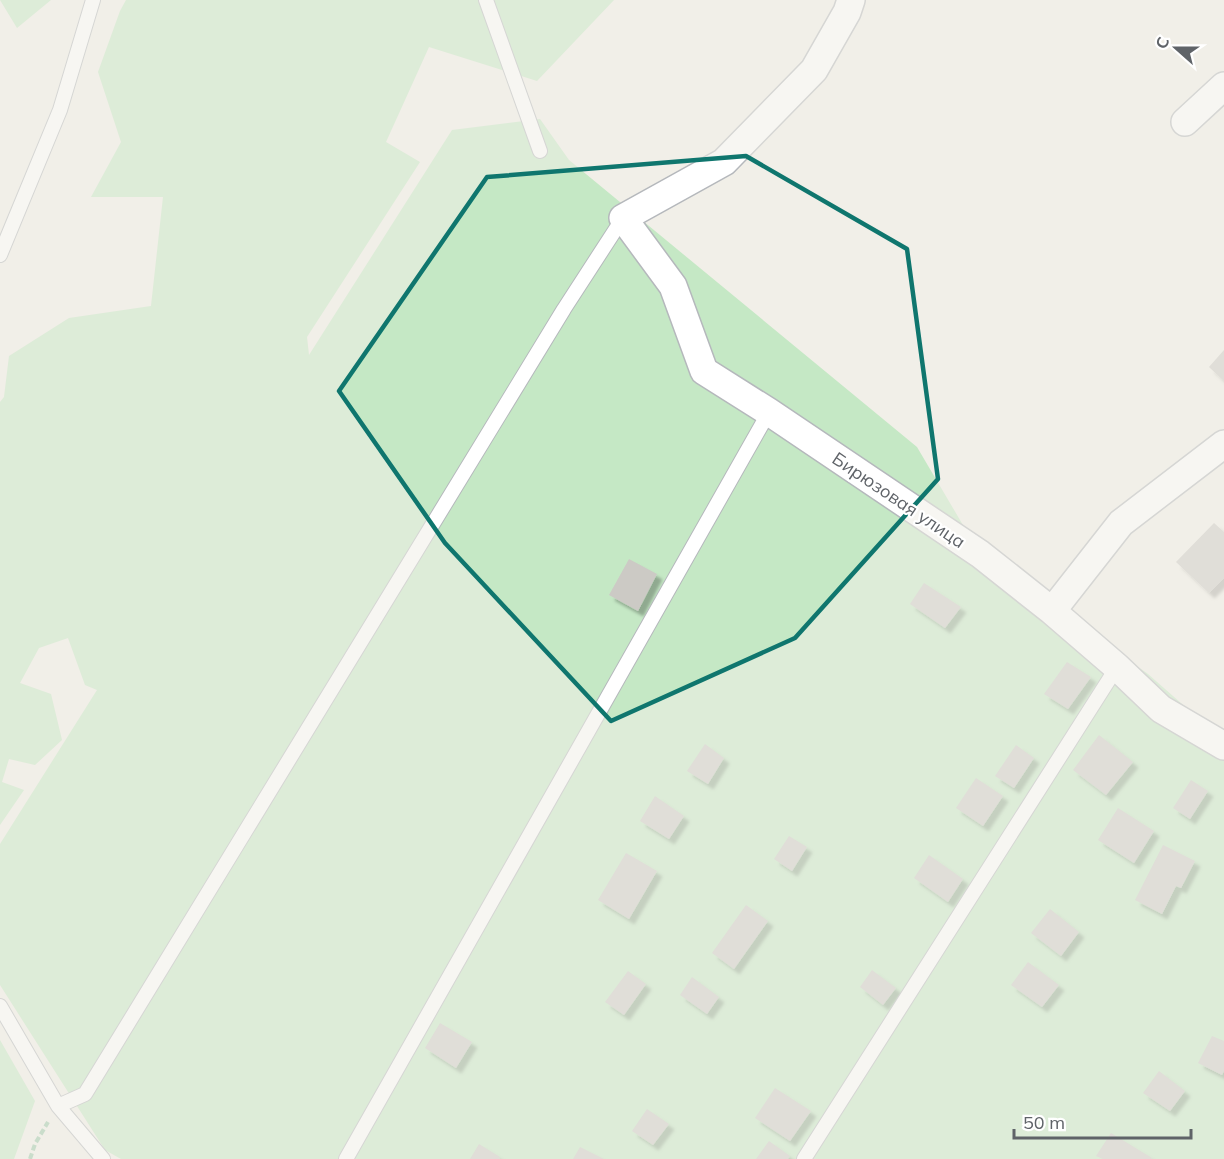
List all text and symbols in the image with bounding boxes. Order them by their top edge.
north arrow [1146,18,1206,78]
text: С [1151,34,1173,51]
street label: Бирюзовая улица [828,447,970,553]
scale bar [1014,1102,1191,1140]
text: 50 m [1023,1111,1065,1134]

